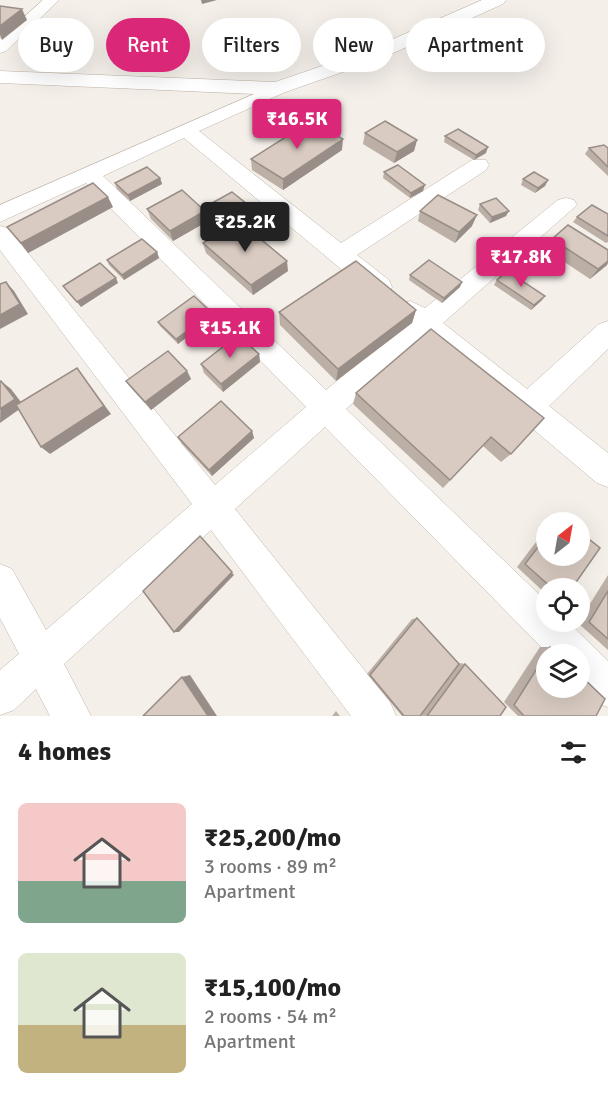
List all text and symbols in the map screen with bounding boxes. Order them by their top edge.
chip: Buy [18,18,94,72]
chip: Rent [106,18,190,72]
chip: Filters [202,18,301,72]
chip: New [313,18,394,72]
chip: Apartment [406,18,545,72]
pin: ₹16.5K [248,99,346,150]
text: ₹16.5K [266,106,328,131]
pin: ₹25.2K [196,202,294,253]
text: ₹25.2K [214,209,276,234]
pin: ₹17.8K [472,237,570,288]
text: ₹17.8K [490,244,552,269]
pin: ₹15.1K [181,308,279,359]
text: ₹15.1K [199,315,261,340]
north arrow [536,512,590,566]
map controls [536,512,590,698]
button: locate [536,578,590,632]
button: layers [536,644,590,698]
text: 4 homes [18,736,111,768]
icon: filters [557,736,590,769]
text: ₹25,200/mo [204,822,341,854]
icon: home [66,827,138,899]
text: 3 rooms · 89 m² [204,854,337,879]
text: Apartment [204,879,296,904]
text: ₹15,100/mo [204,972,341,1004]
icon: home [66,977,138,1049]
text: 2 rooms · 54 m² [204,1004,337,1029]
text: Apartment [204,1029,296,1054]

